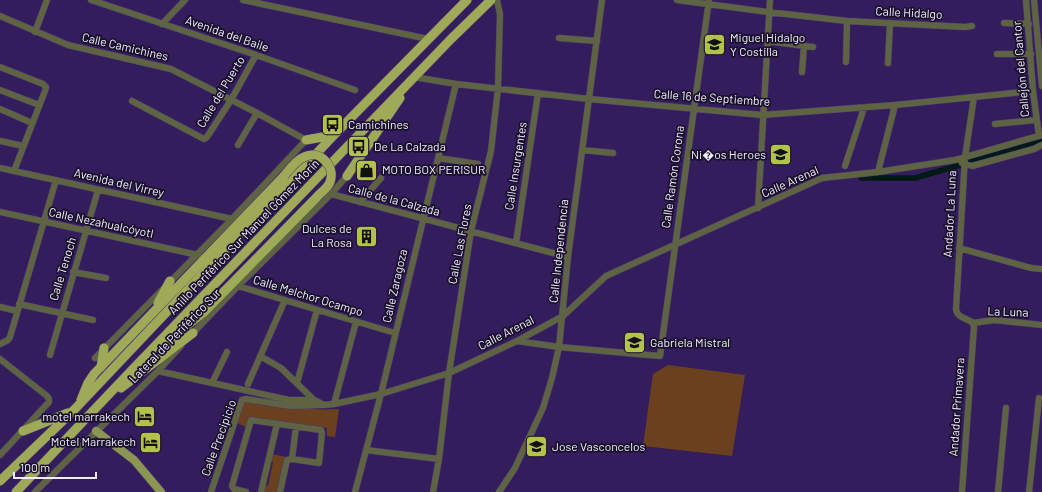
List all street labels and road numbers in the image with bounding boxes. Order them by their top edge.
street label: Calle Hidalgo [875,3,943,21]
street label: Avenida del Baile [184,12,271,54]
street label: Callejón del Cantor [1009,20,1031,118]
street label: Calle Camichines [81,29,170,63]
street label: Calle del Puerto [193,53,247,130]
street label: Calle 16 de Septiembre [653,86,771,108]
street label: Calle Insurgentes [501,120,529,211]
street label: Calle Ramón Corona [658,125,686,229]
street label: Anillo Periférico Sur Manuel Gómez Morín [165,156,321,317]
street label: Calle Arenal [759,162,820,200]
street label: Avenida del Virrey [73,165,166,199]
street label: Andador La Luna [940,170,958,258]
street label: Calle de la Calzada [347,180,442,218]
street label: Calle Independencia [546,198,570,303]
street label: Calle Las Flores [444,202,474,285]
street label: Calle Nezahualcóyotl [48,204,155,240]
street label: Calle Tenoch [46,235,78,302]
street label: Calle Zaragoza [379,248,409,324]
street label: Calle Melchor Ocampo [252,272,365,318]
street label: Lateral de Periférico Sur [126,285,223,385]
street label: La Luna [987,303,1029,319]
street label: Calle Arenal [475,312,536,352]
street label: Andador Primavera [946,357,966,457]
street label: Calle Precipicio [198,398,238,478]

